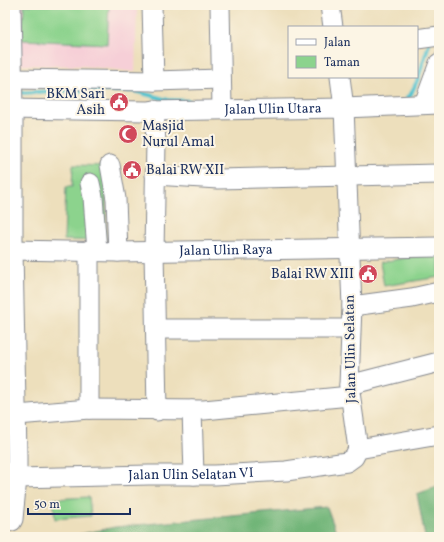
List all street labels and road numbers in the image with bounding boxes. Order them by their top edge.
street label: Jalan Ulin Utara [224,99,322,119]
street label: Jalan Ulin Raya [179,240,273,261]
street label: Jalan Ulin Selatan [341,295,361,403]
street label: Jalan Ulin Selatan VI [128,463,254,485]

